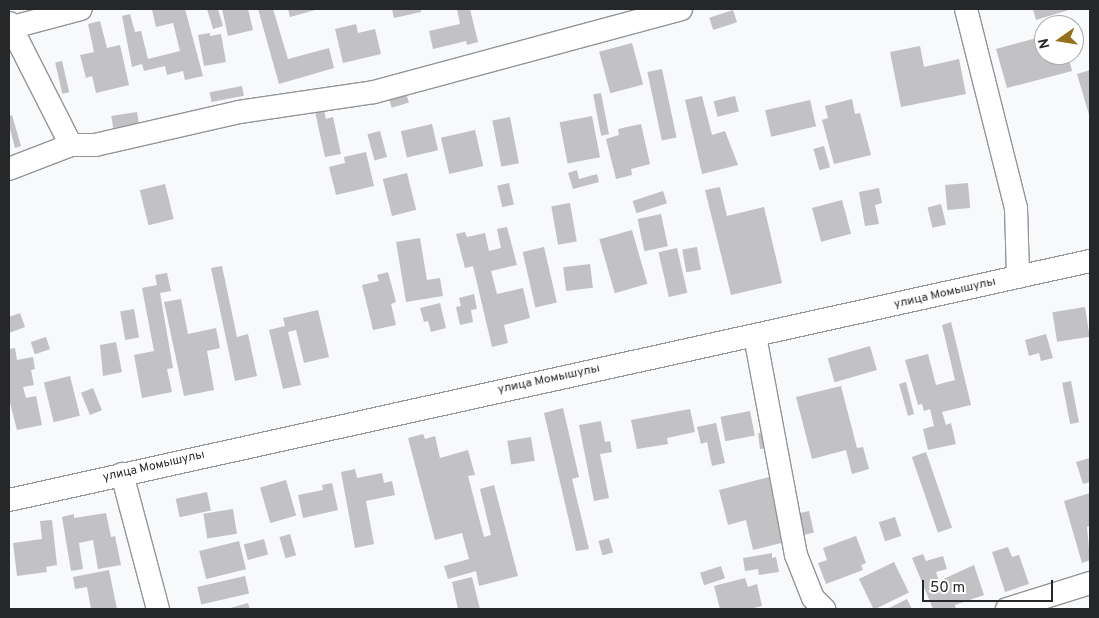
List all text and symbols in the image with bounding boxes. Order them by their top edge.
north arrow [1034,15,1084,65]
text: N [1035,36,1054,50]
street label: улица Момышулы [893,275,997,313]
street label: улица Момышулы [497,362,601,398]
street label: улица Момышулы [102,448,206,486]
scale bar [924,570,1055,602]
text: 50 m [930,579,965,598]

